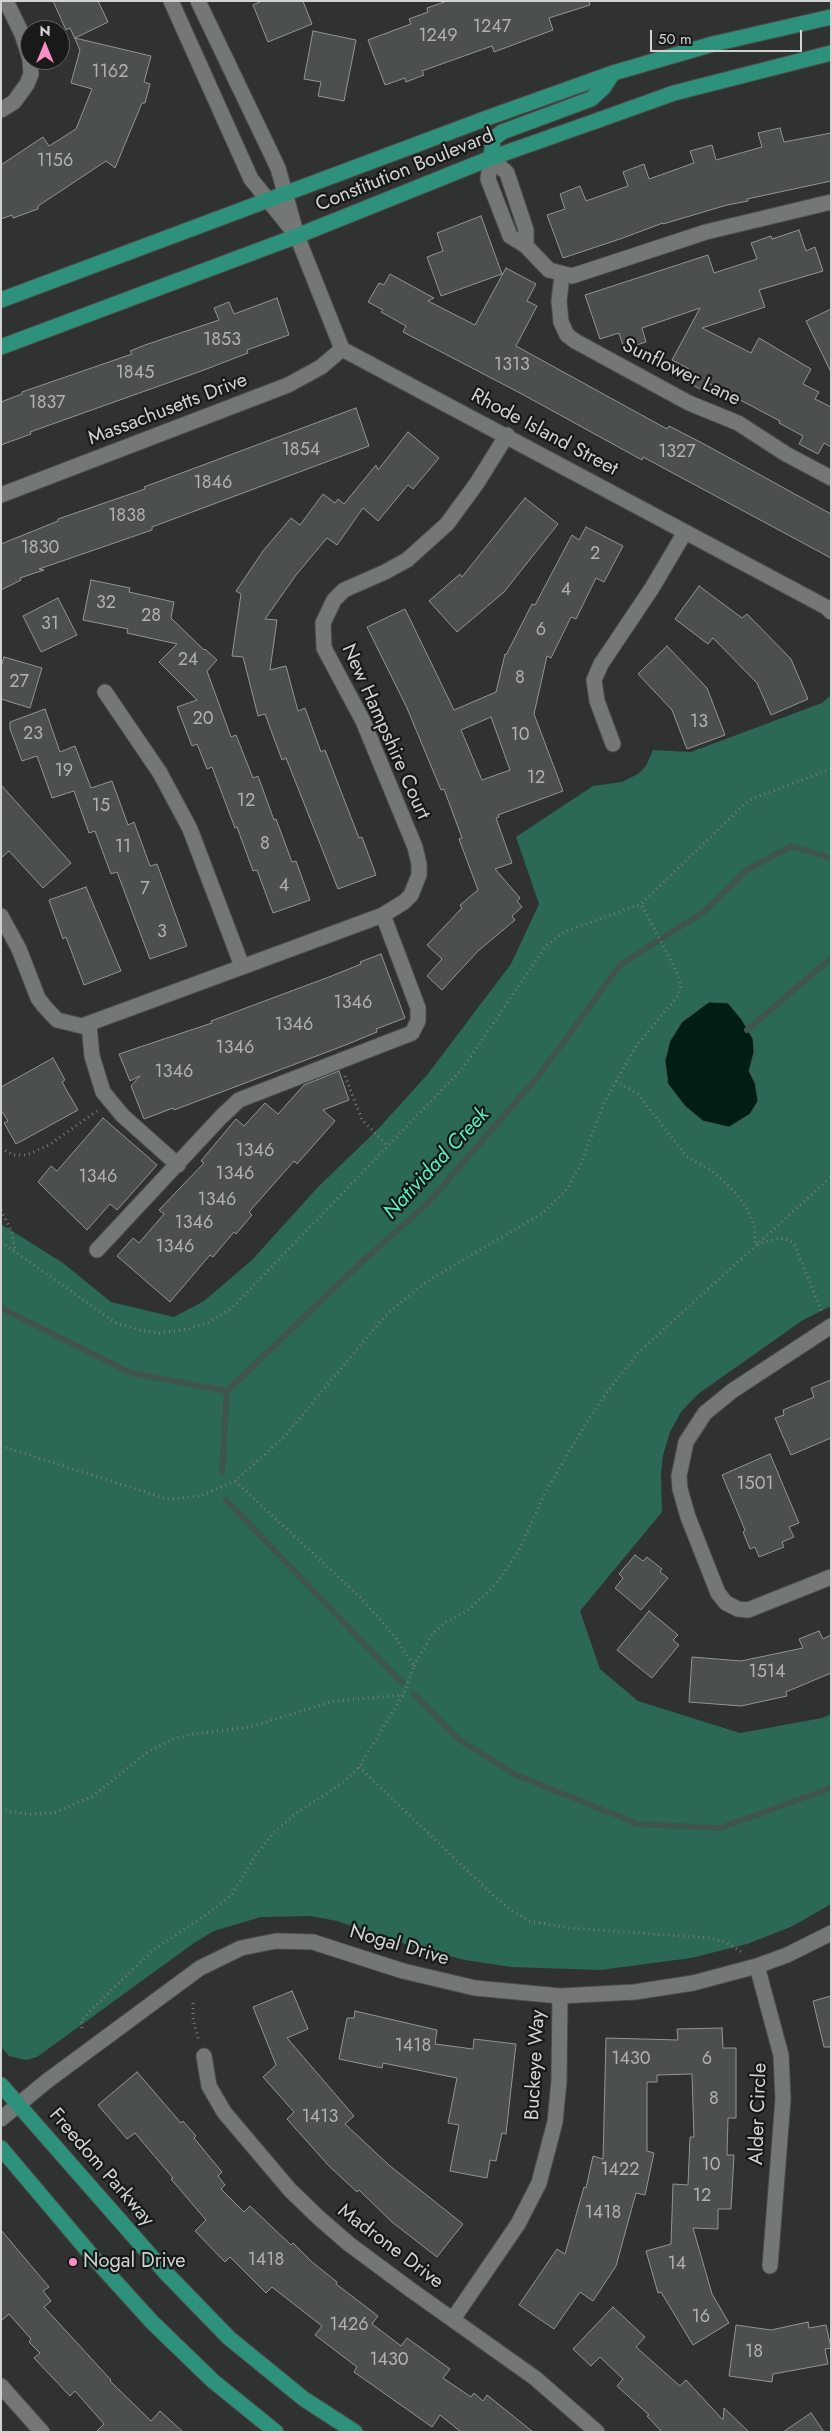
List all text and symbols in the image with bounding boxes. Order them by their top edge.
house number: 1247 [473,17,511,39]
north arrow [20,20,70,70]
scale bar [652,20,804,52]
text: N [39,21,51,41]
house number: 1249 [418,26,458,48]
text: 50 m [658,28,692,50]
house number: 1162 [92,62,128,84]
street label: Constitution Boulevard [313,124,497,218]
house number: 1156 [37,151,73,173]
house number: 1853 [203,330,241,352]
street label: Sunflower Lane [618,334,744,412]
house number: 1313 [494,355,530,377]
house number: 1845 [116,363,154,385]
street label: Massachusetts Drive [85,369,251,451]
street label: Rhode Island Street [466,384,622,482]
house number: 1837 [29,393,65,415]
house number: 1854 [282,440,320,462]
house number: 1327 [658,442,696,464]
house number: 1846 [194,473,232,495]
house number: 1838 [108,506,146,528]
house number: 1830 [21,538,59,560]
house number: 2 [590,544,600,566]
house number: 4 [561,580,571,602]
house number: 32 [96,593,116,615]
house number: 28 [141,606,161,628]
house number: 31 [41,614,59,636]
house number: 6 [536,620,546,642]
street label: New Hampshire Court [336,641,434,823]
house number: 24 [178,650,198,672]
house number: 8 [515,668,525,690]
house number: 27 [9,672,29,694]
house number: 20 [192,709,214,731]
house number: 13 [690,712,708,734]
house number: 23 [23,724,43,746]
house number: 10 [511,725,529,747]
house number: 19 [55,761,73,783]
house number: 12 [527,768,545,790]
house number: 12 [237,791,255,813]
house number: 15 [92,796,110,818]
house number: 8 [260,834,270,856]
house number: 11 [115,837,131,859]
house number: 4 [279,876,289,898]
house number: 7 [140,879,150,901]
house number: 3 [157,922,167,944]
house number: 1346 [334,993,372,1015]
house number: 1346 [275,1015,313,1037]
house number: 1346 [216,1038,254,1060]
house number: 1346 [155,1062,193,1084]
water label: Natividad Creek [379,1103,495,1225]
house number: 1346 [236,1141,274,1163]
house number: 1346 [216,1164,254,1186]
house number: 1346 [79,1167,117,1189]
house number: 1346 [198,1190,236,1212]
house number: 1346 [175,1213,213,1235]
house number: 1346 [156,1237,194,1259]
house number: 1501 [736,1474,774,1496]
house number: 1514 [749,1662,785,1684]
street label: Nogal Drive [346,1920,452,1972]
street label: Buckeye Way [521,2009,551,2121]
house number: 1418 [395,2036,431,2058]
house number: 1430 [611,2049,651,2071]
house number: 6 [702,2049,712,2071]
street label: Alder Circle [745,2062,773,2166]
house number: 8 [709,2089,719,2111]
street label: Freedom Parkway [43,2104,159,2232]
house number: 1413 [302,2107,338,2129]
house number: 10 [702,2155,720,2177]
house number: 1422 [600,2160,640,2182]
house number: 12 [693,2186,711,2208]
street label: Madrone Drive [332,2200,448,2294]
house number: 1418 [585,2203,621,2225]
place label: Nogal Drive [83,2250,185,2274]
house number: 1418 [248,2250,284,2272]
house number: 14 [668,2254,686,2276]
marker: Nogal Drive [67,2256,79,2268]
house number: 16 [692,2307,710,2329]
house number: 1426 [329,2315,369,2337]
house number: 18 [745,2342,763,2364]
house number: 1430 [369,2350,409,2372]

